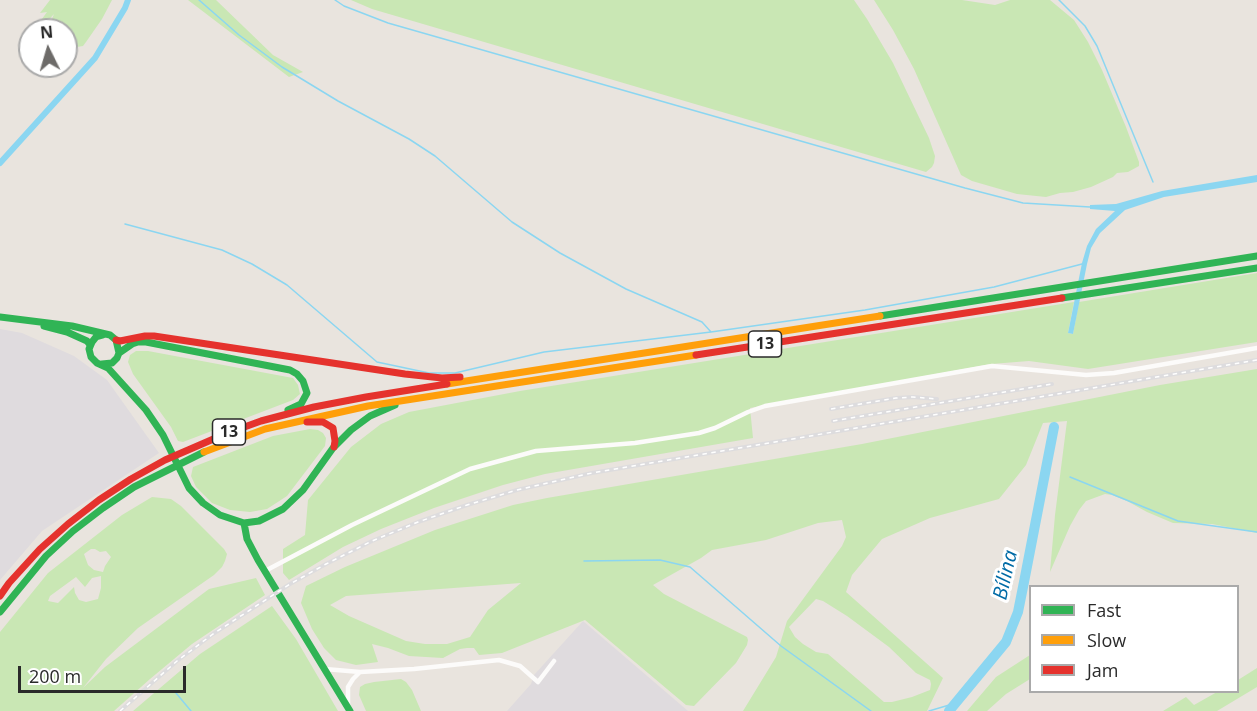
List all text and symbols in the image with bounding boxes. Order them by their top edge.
north arrow [18,18,78,78]
text: N [39,21,54,44]
road number: 13 [748,331,782,357]
road number: 13 [212,419,246,445]
water label: Bílina [989,548,1023,602]
legend [1029,585,1239,693]
text: Fast [1087,598,1121,622]
text: Slow [1087,628,1126,652]
scale bar [21,654,189,692]
text: Jam [1087,658,1119,682]
text: 200 m [29,664,81,688]

